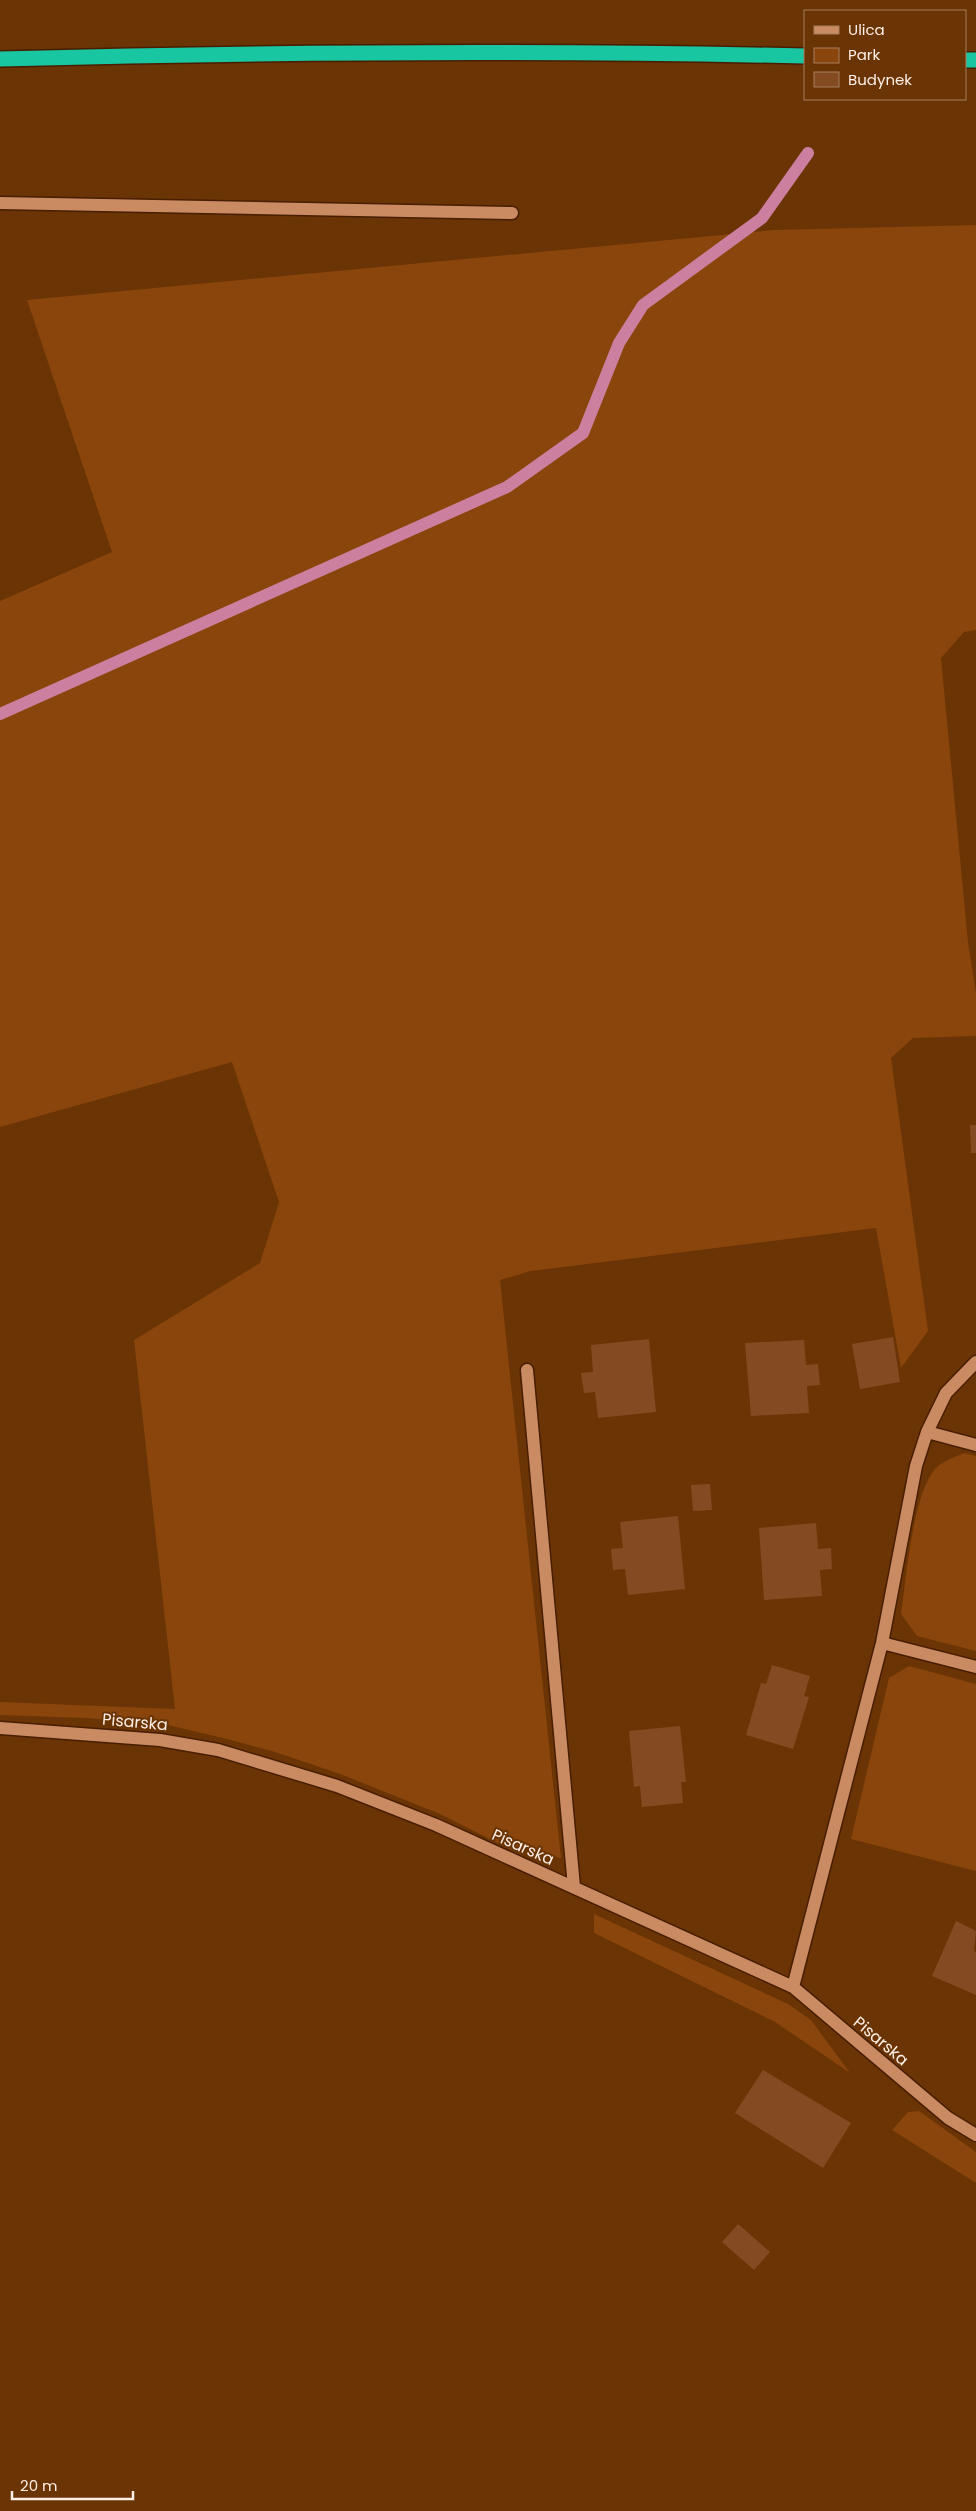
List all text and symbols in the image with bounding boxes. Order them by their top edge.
legend [804,10,966,100]
text: Ulica [848,19,885,40]
text: Park [848,44,880,65]
text: Budynek [848,69,912,90]
street label: Pisarska [101,1708,169,1736]
street label: Pisarska [488,1823,558,1871]
street label: Pisarska [848,2011,914,2071]
scale bar [12,2468,134,2500]
text: 20 m [20,2475,58,2496]

